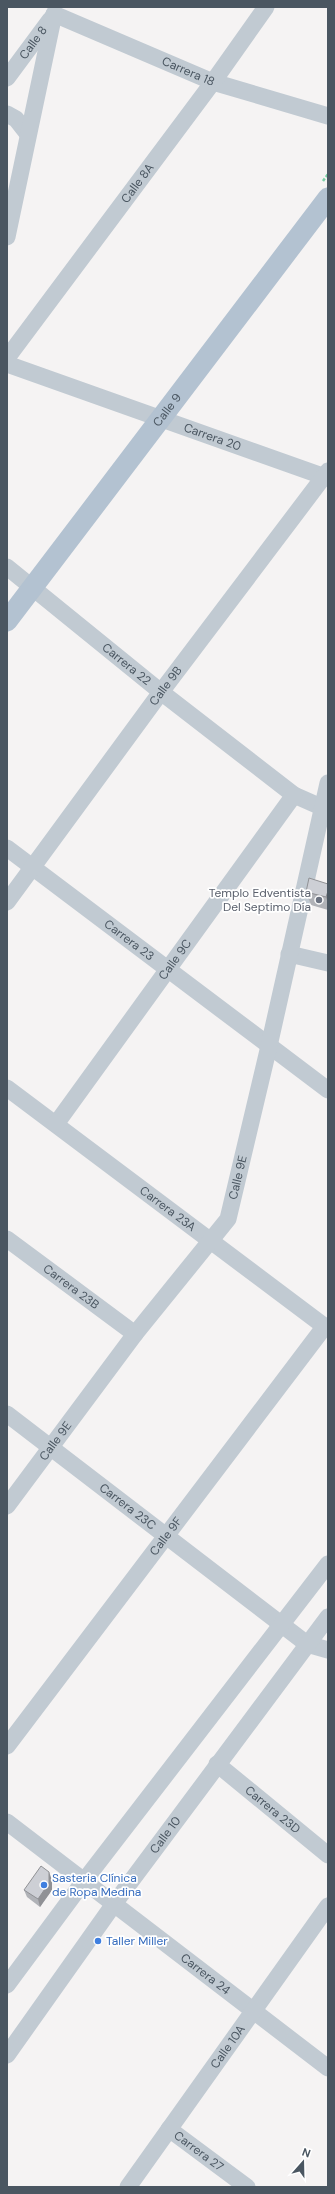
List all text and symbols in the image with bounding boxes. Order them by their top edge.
street label: Calle 8 [16,23,51,63]
street label: Carrera 18 [159,53,217,90]
street label: Calle 8A [117,160,157,206]
street label: Calle 9 [149,390,185,430]
street label: Carrera 20 [182,419,243,455]
street label: Carrera 22 [99,639,154,689]
street label: Calle 9B [146,663,186,709]
place label: Templo Edventista Del Septimo Día [209,885,311,915]
marker: Templo Edventista Del Septimo Día [314,895,324,905]
street label: Carrera 23 [101,916,157,964]
street label: Calle 9C [155,936,195,983]
street label: Calle 9E [225,1154,251,1201]
street label: Carrera 23A [136,1182,199,1235]
street label: Carrera 23B [40,1261,103,1313]
street label: Calle 9E [36,1418,75,1464]
street label: Carrera 23C [96,1480,160,1534]
street label: Calle 9F [146,1513,186,1559]
street label: Carrera 23D [242,1782,304,1837]
street label: Calle 10 [146,1813,184,1857]
place label: Sasteria Clínica de Ropa Medina [52,1870,141,1900]
marker: Sasteria Clínica de Ropa Medina [39,1880,49,1890]
place label: Taller Miller [106,1933,168,1949]
marker: Taller Miller [93,1936,103,1946]
street label: Carrera 24 [177,1950,234,1998]
street label: Calle 10A [207,2022,249,2072]
street label: Carrera 27 [171,2127,227,2175]
north arrow [283,2142,323,2182]
text: N [300,2145,313,2161]

